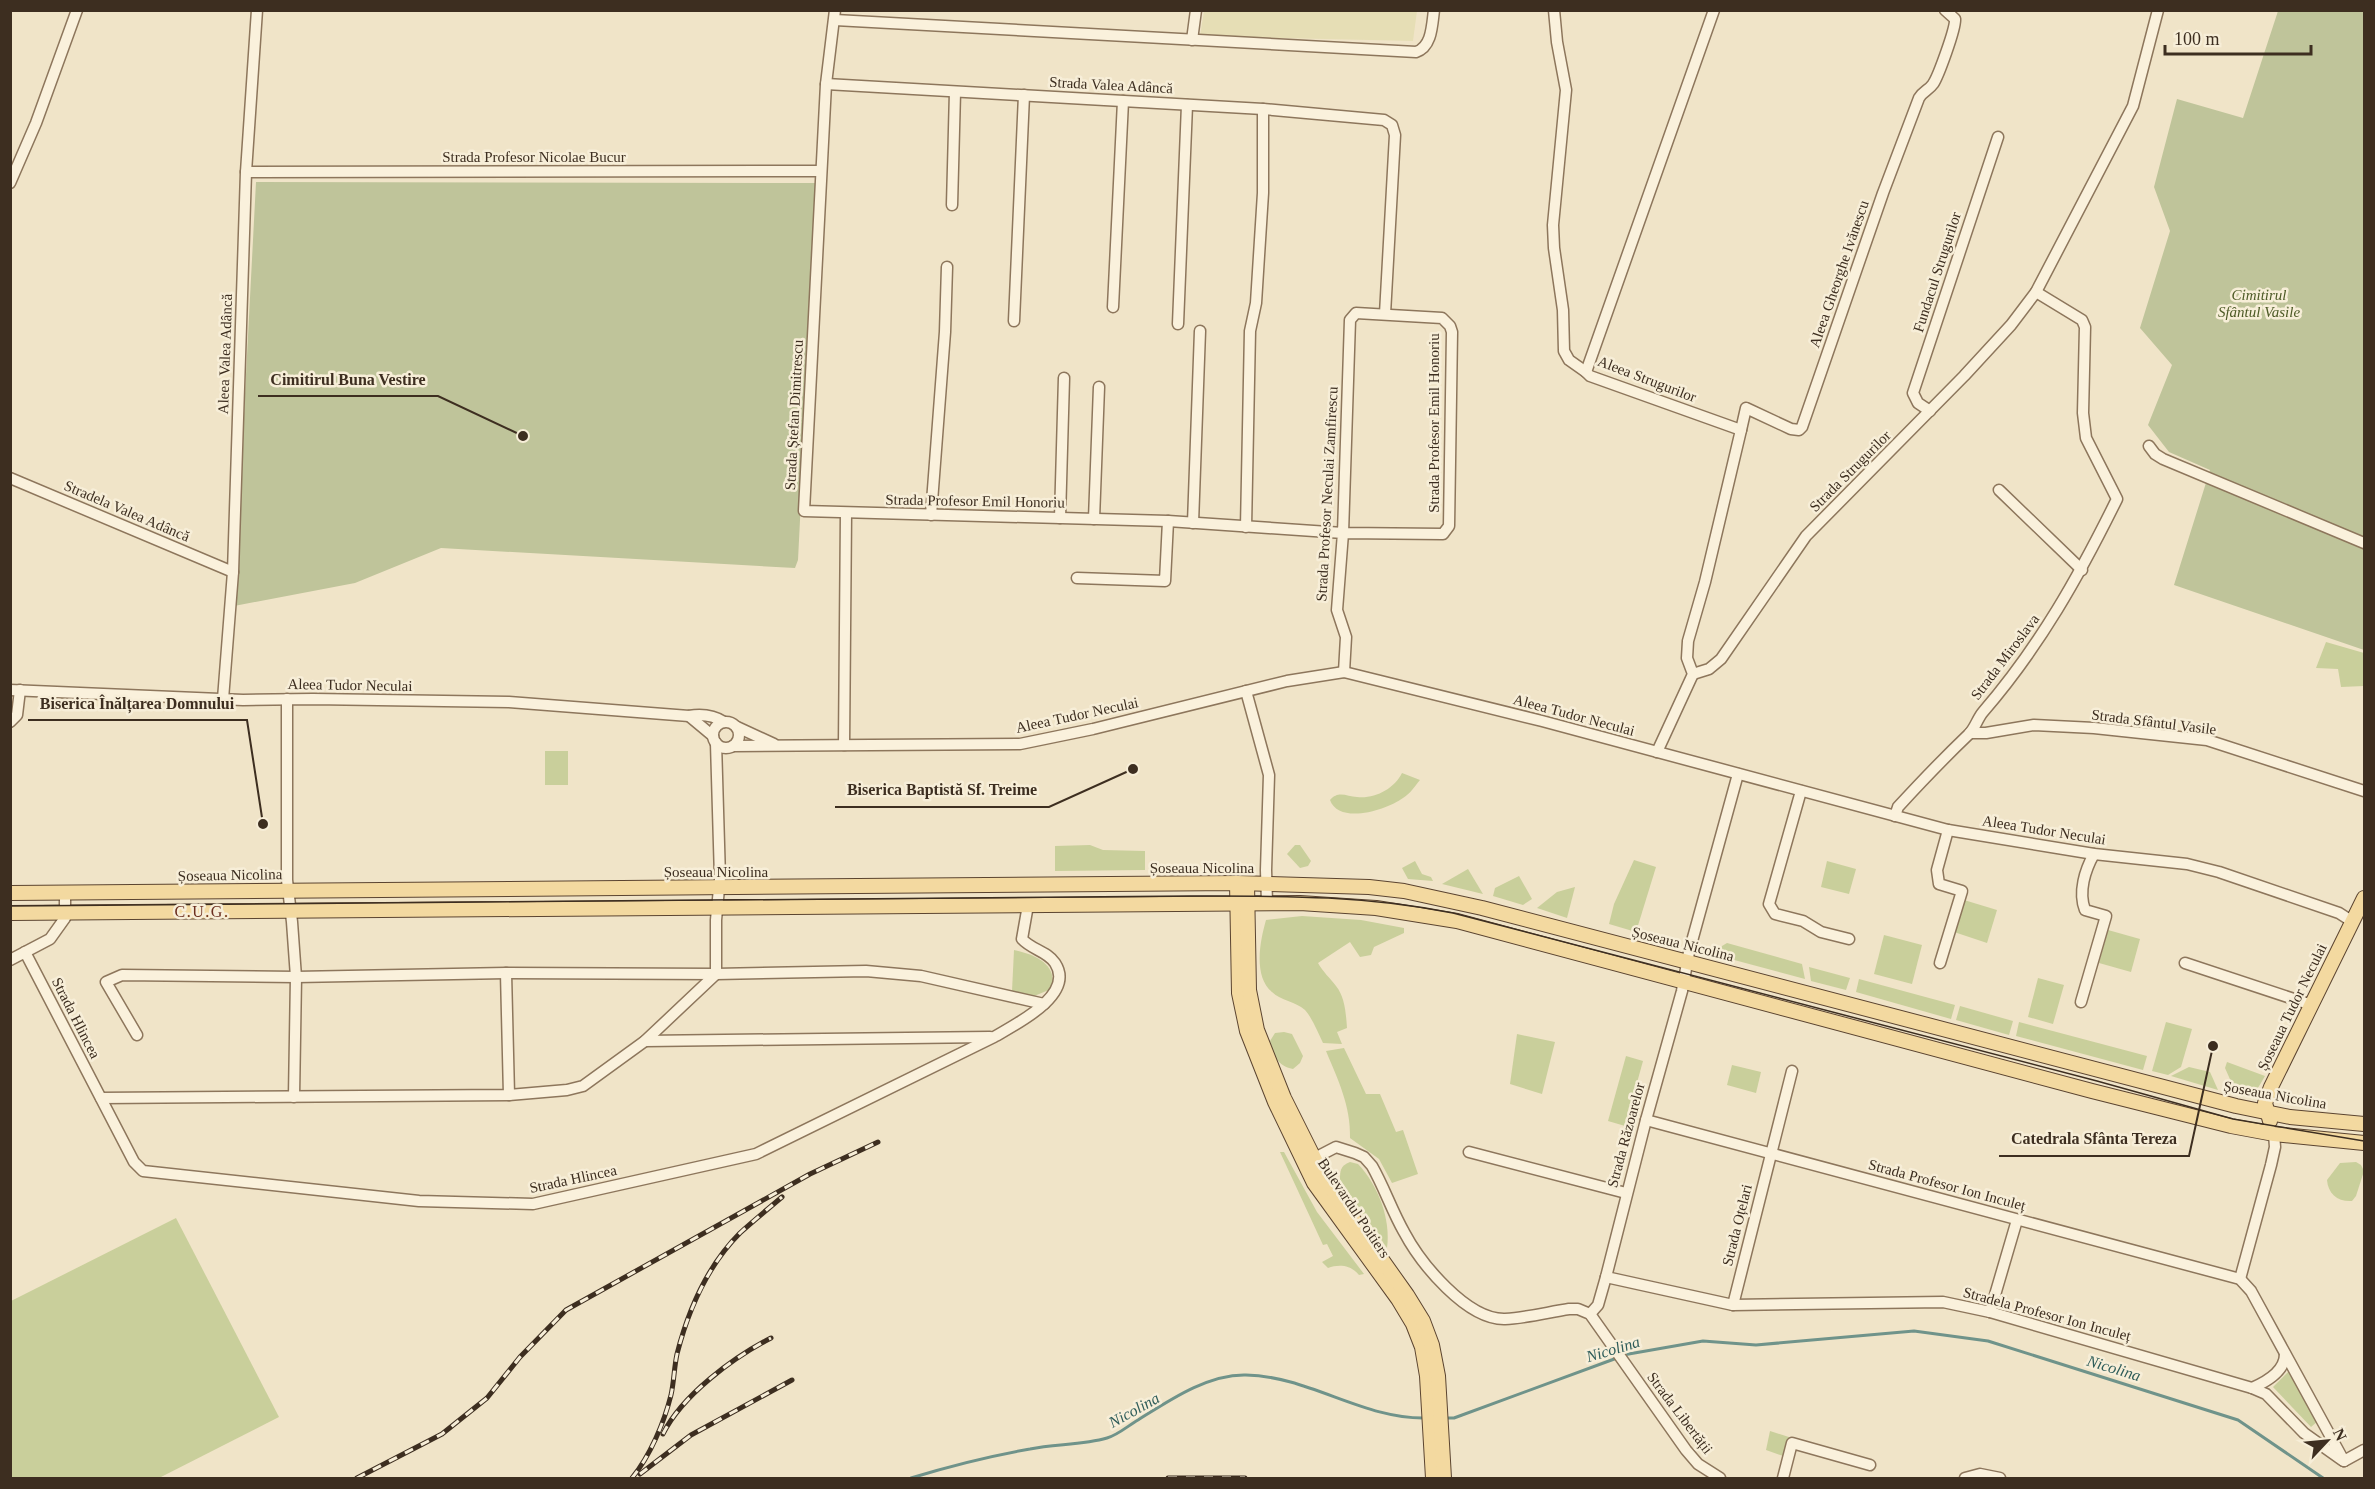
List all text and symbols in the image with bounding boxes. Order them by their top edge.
scale bar [2165,18,2310,56]
text: 100 m [2174,29,2220,49]
street label: Strada Valea Adâncă [1049,74,1174,96]
street label: Strada Profesor Nicolae Bucur [442,149,626,165]
street label: Aleea Gheorghe Ivănescu [1806,198,1872,350]
street label: Fundacul Strugurilor [1910,210,1964,334]
park label: Cimitirul Sfântul Vasile [2218,287,2300,320]
street label: Aleea Valea Adâncă [215,293,235,414]
street label: Strada Profesor Emil Honoriu [1426,333,1442,513]
street label: Strada Ștefan Dimitrescu [782,339,807,491]
street label: Aleea Strugurilor [1595,353,1699,405]
callout: Cimitirul Buna Vestire [258,362,438,396]
text: Cimitirul Buna Vestire [270,371,426,388]
street label: Strada Profesor Neculai Zamfirescu [1313,386,1341,602]
street label: Strada Strugurilor [1806,427,1894,515]
street label: Stradela Valea Adâncă [62,477,192,545]
street label: Strada Profesor Emil Honoriu [885,491,1065,511]
street label: Strada Miroslava [1968,611,2043,703]
street label: Aleea Tudor Neculai [287,676,413,694]
callout: Biserica Înălțarea Domnului [28,686,247,720]
street label: Aleea Tudor Neculai [1512,691,1636,739]
text: Biserica Înălțarea Domnului [40,694,235,714]
street label: Aleea Tudor Neculai [1014,694,1140,736]
street label: Strada Sfântul Vasile [2091,706,2218,738]
callout: Biserica Baptistă Sf. Treime [835,773,1049,807]
text: Biserica Baptistă Sf. Treime [847,781,1037,799]
street label: Aleea Tudor Neculai [1981,812,2107,848]
street label: Șoseaua Nicolina [1150,860,1255,877]
street label: Șoseaua Nicolina [664,864,769,881]
street label: Șoseaua Nicolina [178,866,283,885]
district label: C.U.G. [175,903,229,920]
street label: Șoseaua Nicolina [1630,924,1736,965]
street label: Șoseaua Tudor Neculai [2254,941,2331,1073]
street label: Strada Hlincea [49,975,103,1061]
street label: Șoseaua Nicolina [2222,1078,2328,1113]
street label: Strada Răzoarelor [1604,1081,1648,1189]
callout: Catedrala Sfânta Tereza [1999,1122,2189,1156]
text: Catedrala Sfânta Tereza [2011,1130,2177,1147]
street label: Bulevardul Poitiers [1315,1155,1393,1261]
street label: Strada Profesor Ion Inculeț [1866,1156,2028,1215]
street label: Strada Hlincea [528,1162,618,1196]
street label: Strada Oțelari [1719,1182,1756,1268]
street label: Stradela Profesor Ion Inculeț [1961,1284,2133,1345]
water label: Nicolina [1583,1333,1642,1365]
water label: Nicolina [2084,1352,2143,1384]
street label: Strada Libertății [1643,1369,1716,1458]
water label: Nicolina [1105,1389,1162,1431]
north arrow [2297,1411,2357,1471]
text: N [2330,1426,2350,1444]

